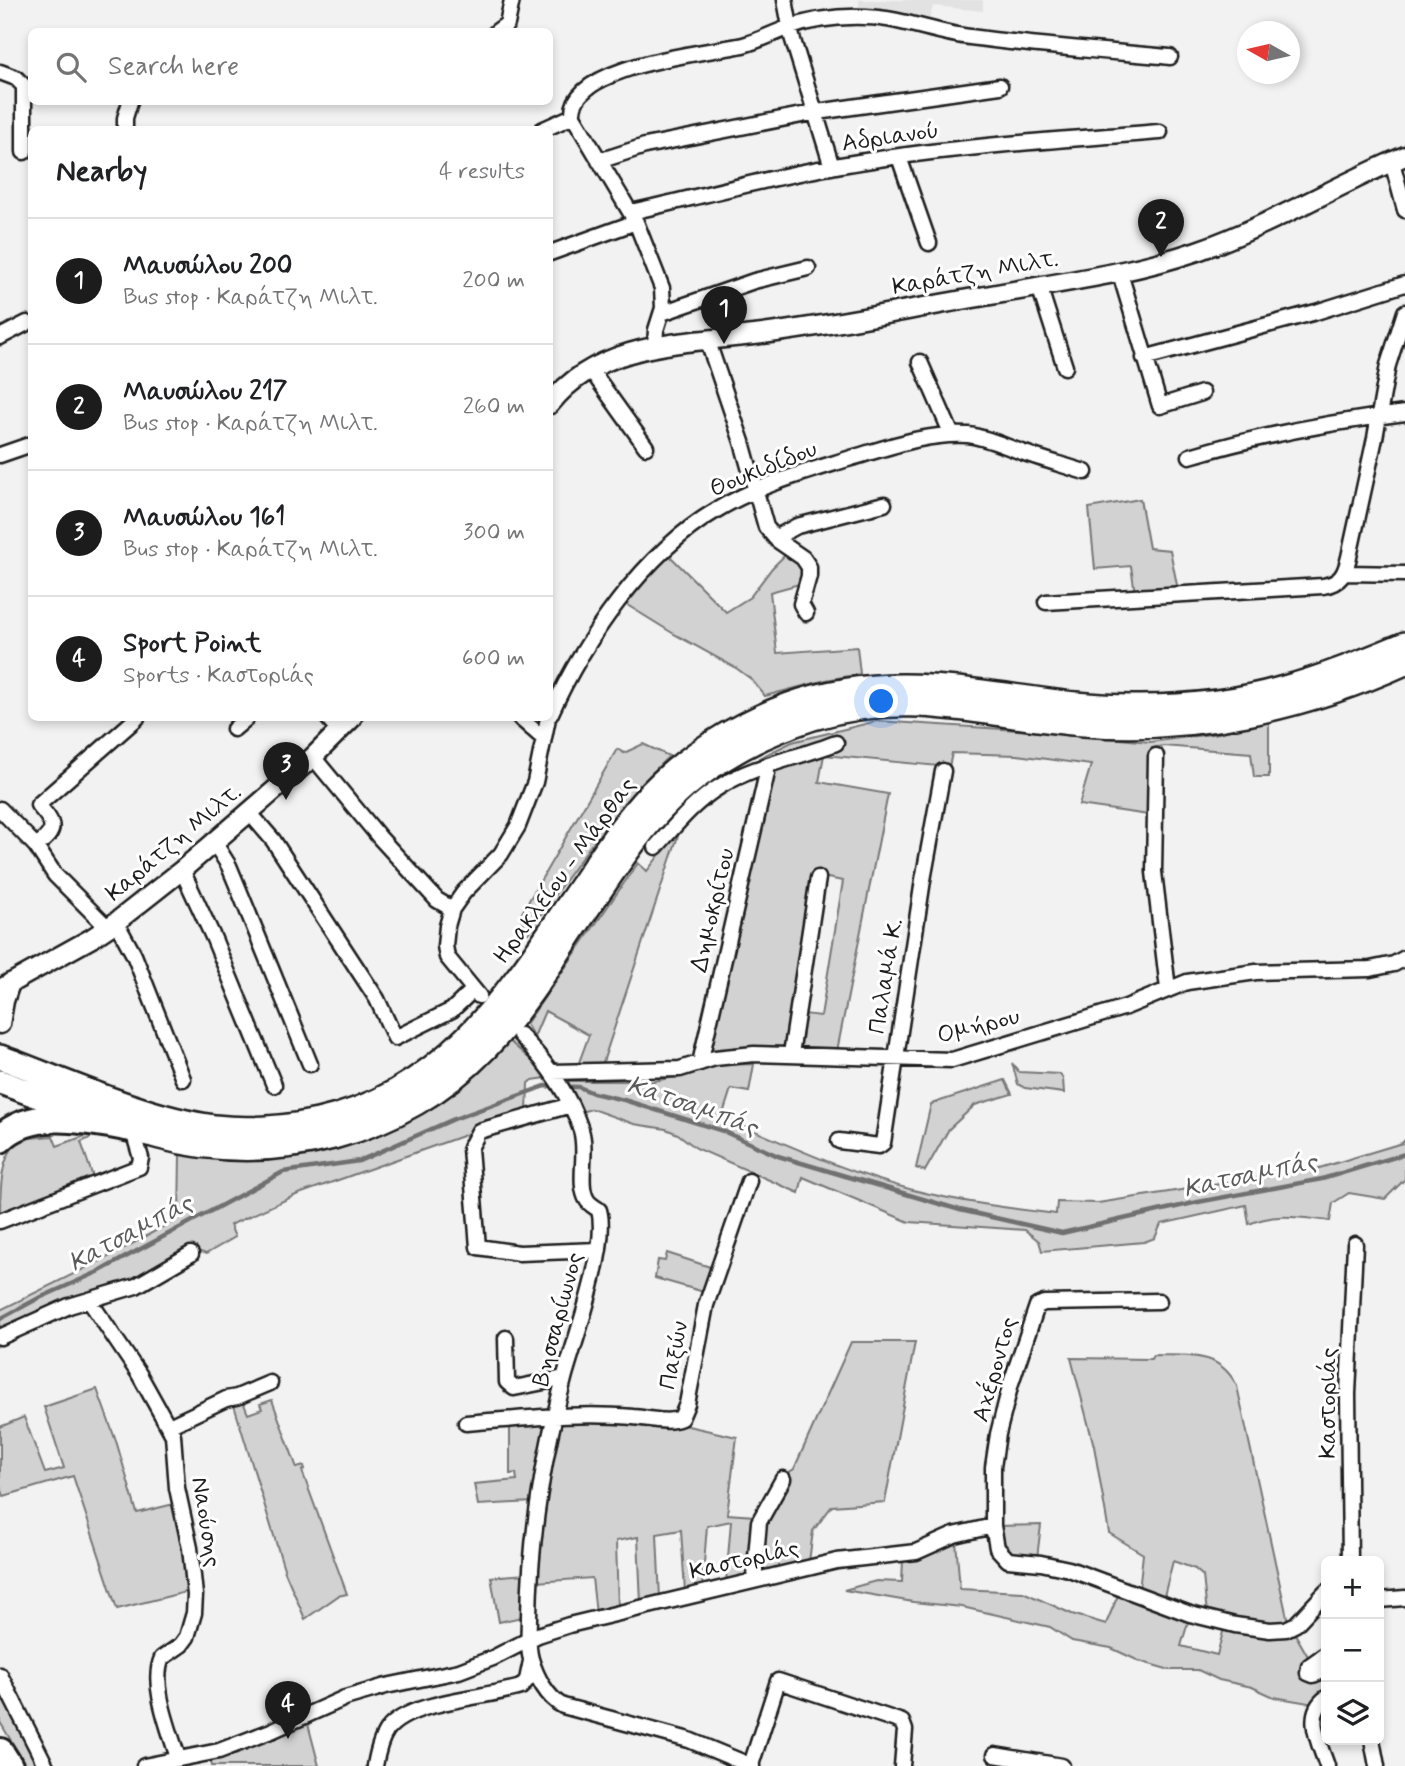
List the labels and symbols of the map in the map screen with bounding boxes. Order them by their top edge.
north arrow [1237,21,1300,84]
street label: Αδριανού [840,115,941,160]
pin: 2 [1138,199,1184,257]
street label: Καράτζη Μιλτ. [890,244,1061,303]
pin: 1 [701,286,747,344]
street label: Θουκιδίδου [705,434,822,505]
your location [864,684,898,718]
pin: 3 [263,742,309,800]
street label: Ηρακλείου - Μάρθας [487,771,644,970]
street label: Καράτζη Μιλτ. [100,777,248,909]
street label: Δημοκρίτου [684,845,743,975]
street label: Παλαμά Κ. [862,916,911,1036]
street label: Ομήρου [934,1001,1023,1052]
water label: Κατσαμπάς [623,1069,764,1146]
water label: Κατσαμπάς [1181,1145,1322,1207]
water label: Κατσαμπάς [63,1186,200,1281]
street label: Βησσαρίωνος [526,1249,591,1390]
street label: Αχέροντος [965,1313,1025,1426]
street label: Παξών [653,1318,696,1392]
street label: Καστοριάς [1313,1347,1344,1459]
street label: Ναούσης [183,1475,228,1570]
street label: Καστοριάς [687,1533,802,1588]
pin: 4 [265,1681,311,1739]

